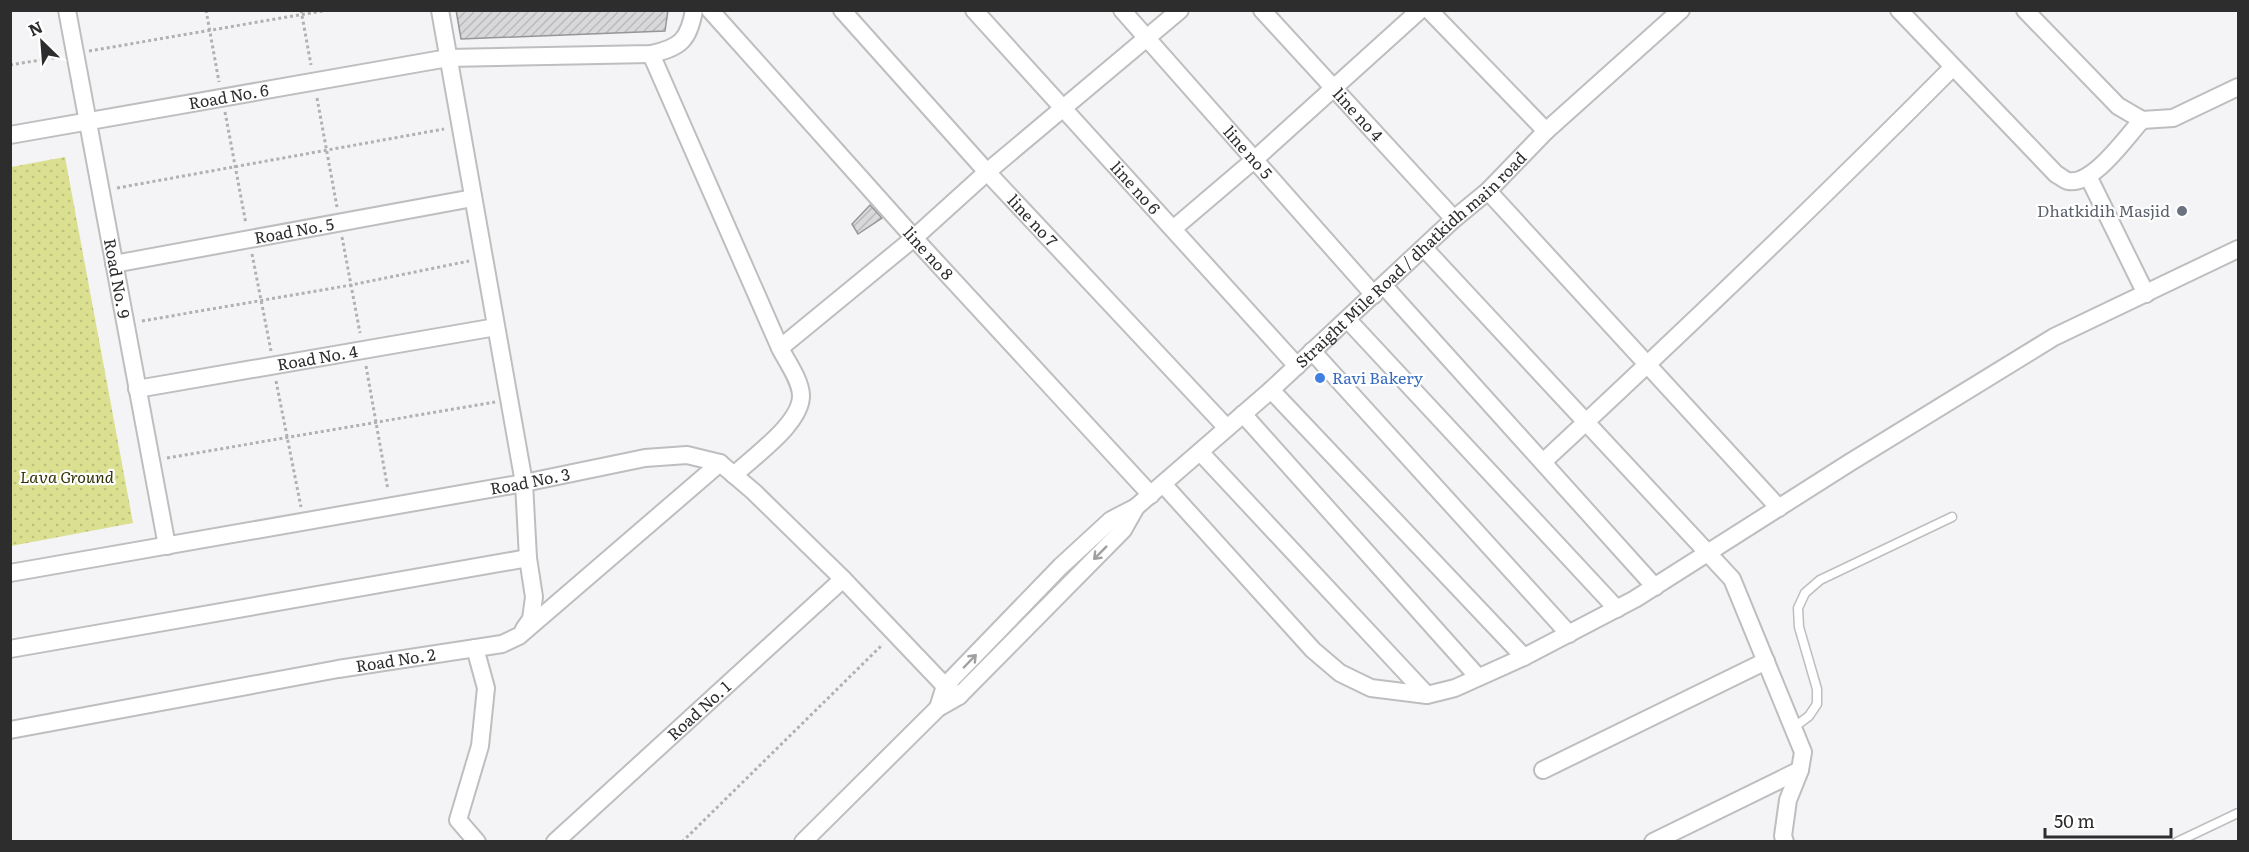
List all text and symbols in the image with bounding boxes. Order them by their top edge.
north arrow [12,12,72,72]
text: N [24,14,46,41]
street label: Road No. 6 [187,77,271,114]
street label: line no 4 [1328,82,1390,146]
street label: line no 5 [1218,120,1279,184]
street label: Straight Mile Road / dhatkidh main road [1289,145,1531,373]
street label: line no 6 [1105,155,1167,219]
street label: line no 7 [1003,188,1064,251]
place label: Dhatkidih Masjid [2037,198,2170,222]
marker: Dhatkidih Masjid [2175,204,2189,218]
street label: Road No. 5 [252,211,336,249]
street label: line no 8 [898,221,960,285]
street label: Road No. 9 [99,236,137,320]
street label: Road No. 4 [275,338,359,376]
place label: Ravi Bakery [1332,365,1424,389]
marker: Ravi Bakery [1313,371,1327,385]
street label: Road No. 3 [488,461,572,500]
park label: Lava Ground [20,464,115,488]
one-way arrow [1093,545,1107,560]
street label: Road No. 2 [354,641,437,677]
one-way arrow [962,653,977,668]
street label: Road No. 1 [661,674,736,745]
scale bar [2045,801,2171,839]
text: 50 m [2054,807,2095,834]

